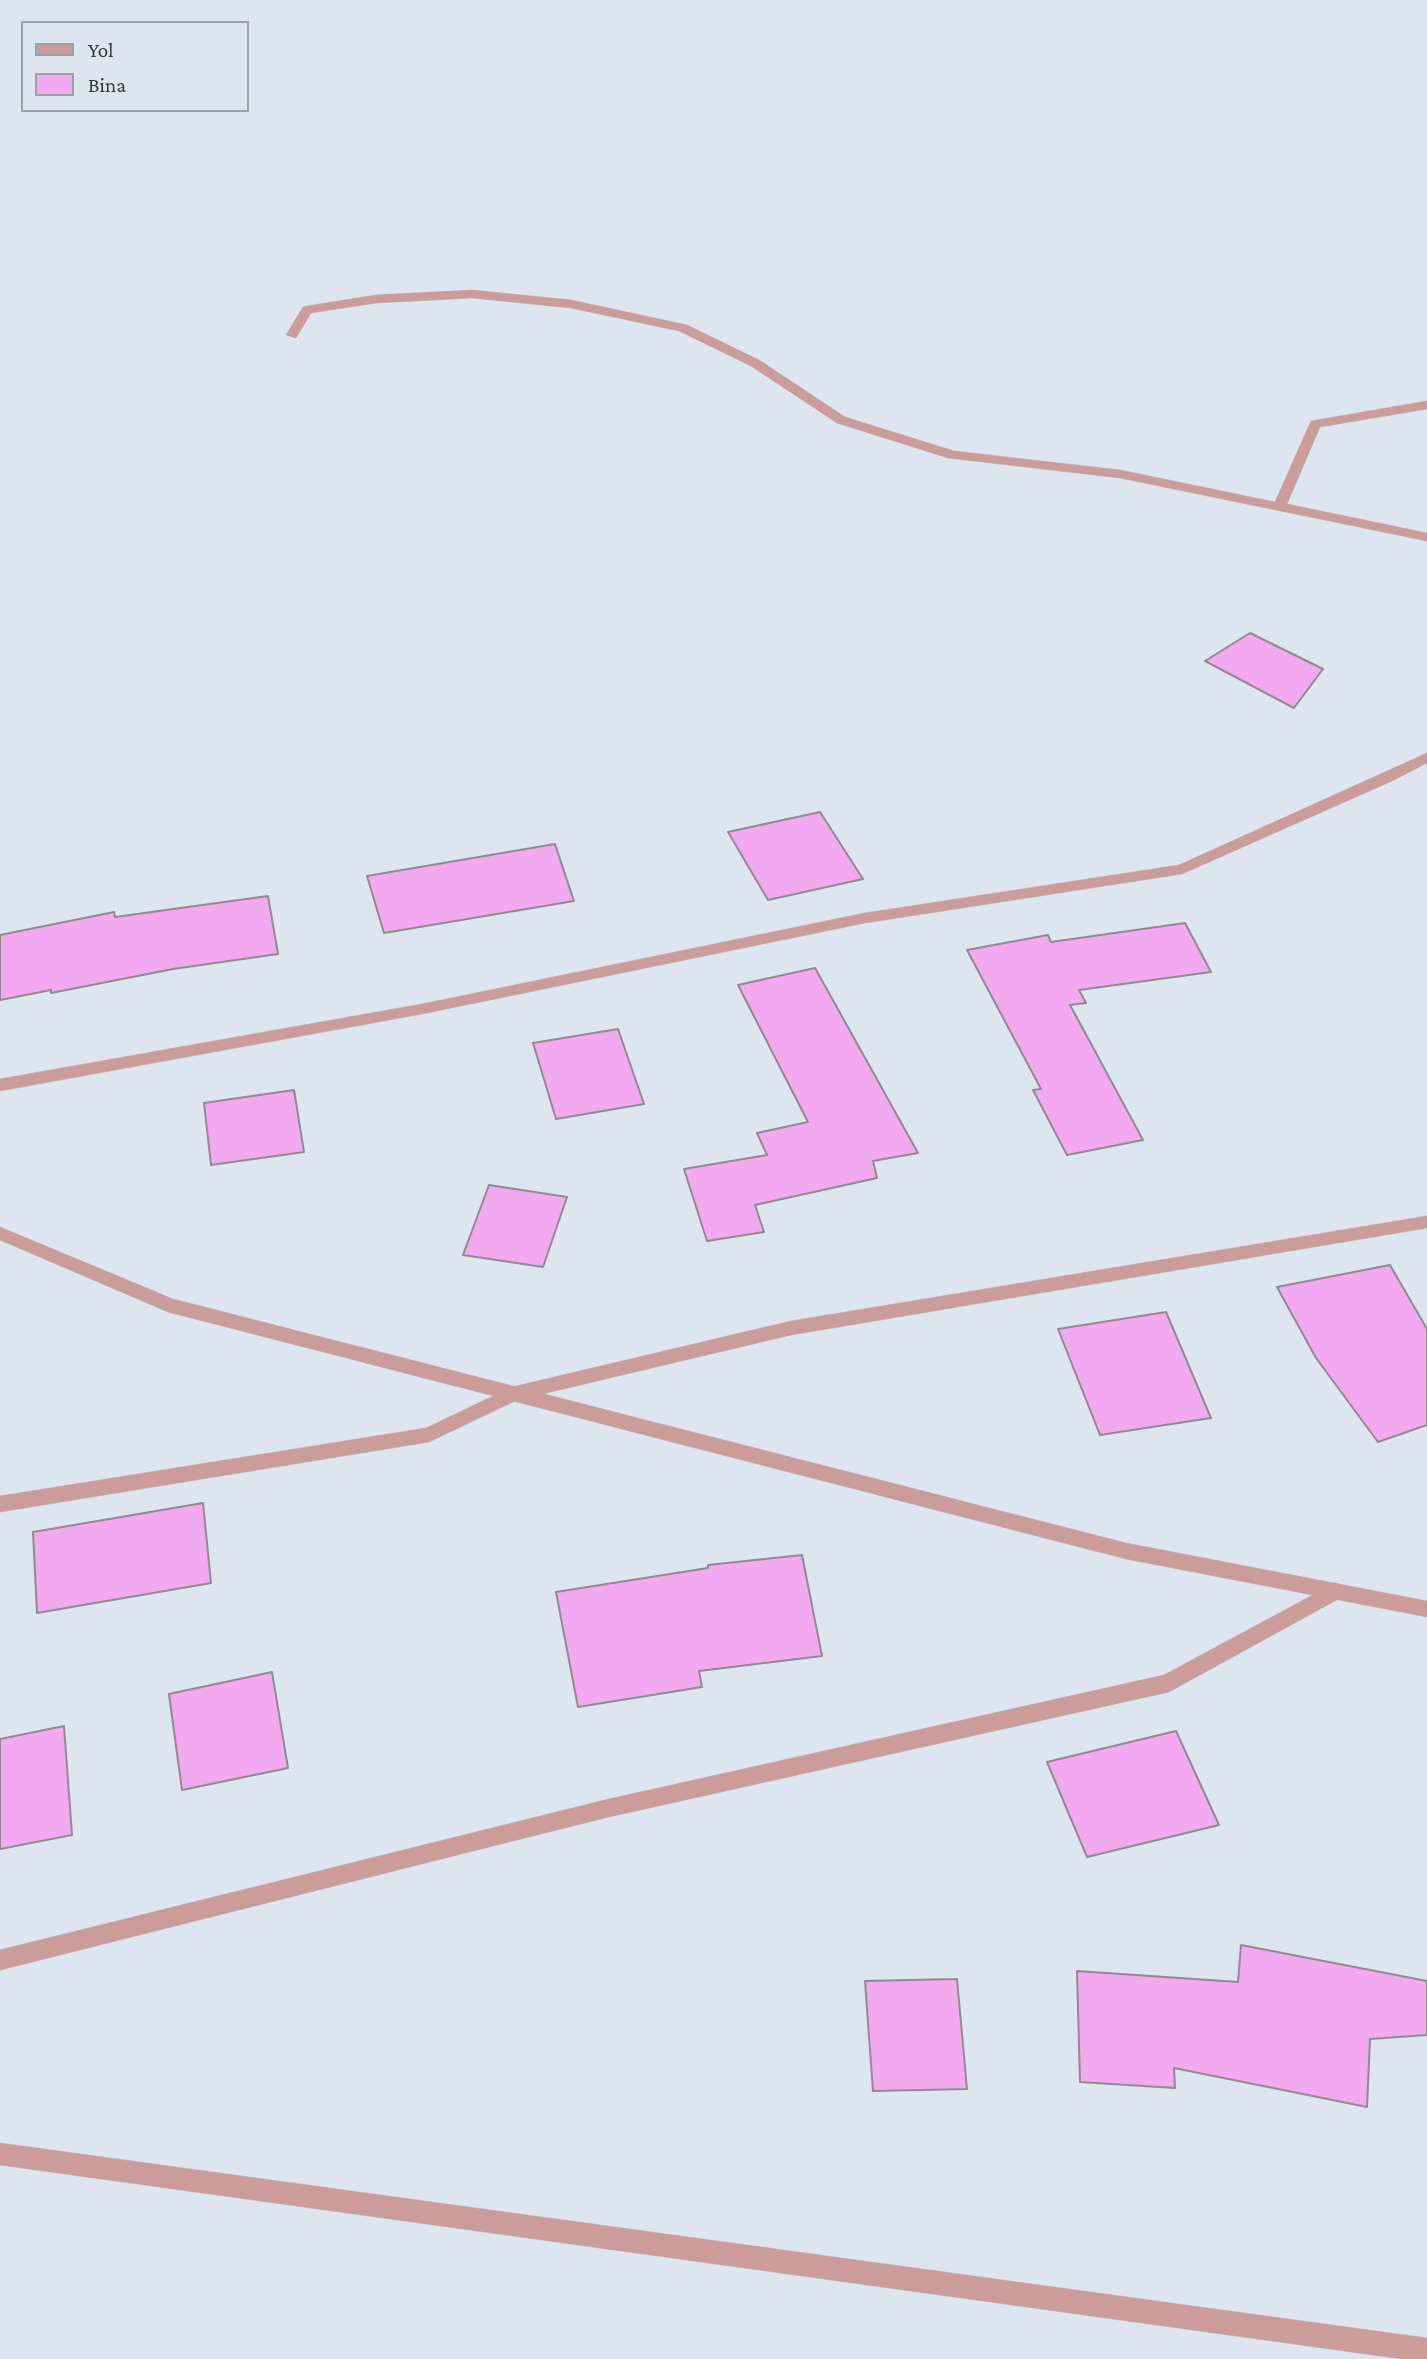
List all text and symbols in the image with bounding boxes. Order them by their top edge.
legend [21,21,248,112]
text: Yol [88,38,114,62]
text: Bina [88,73,126,97]

